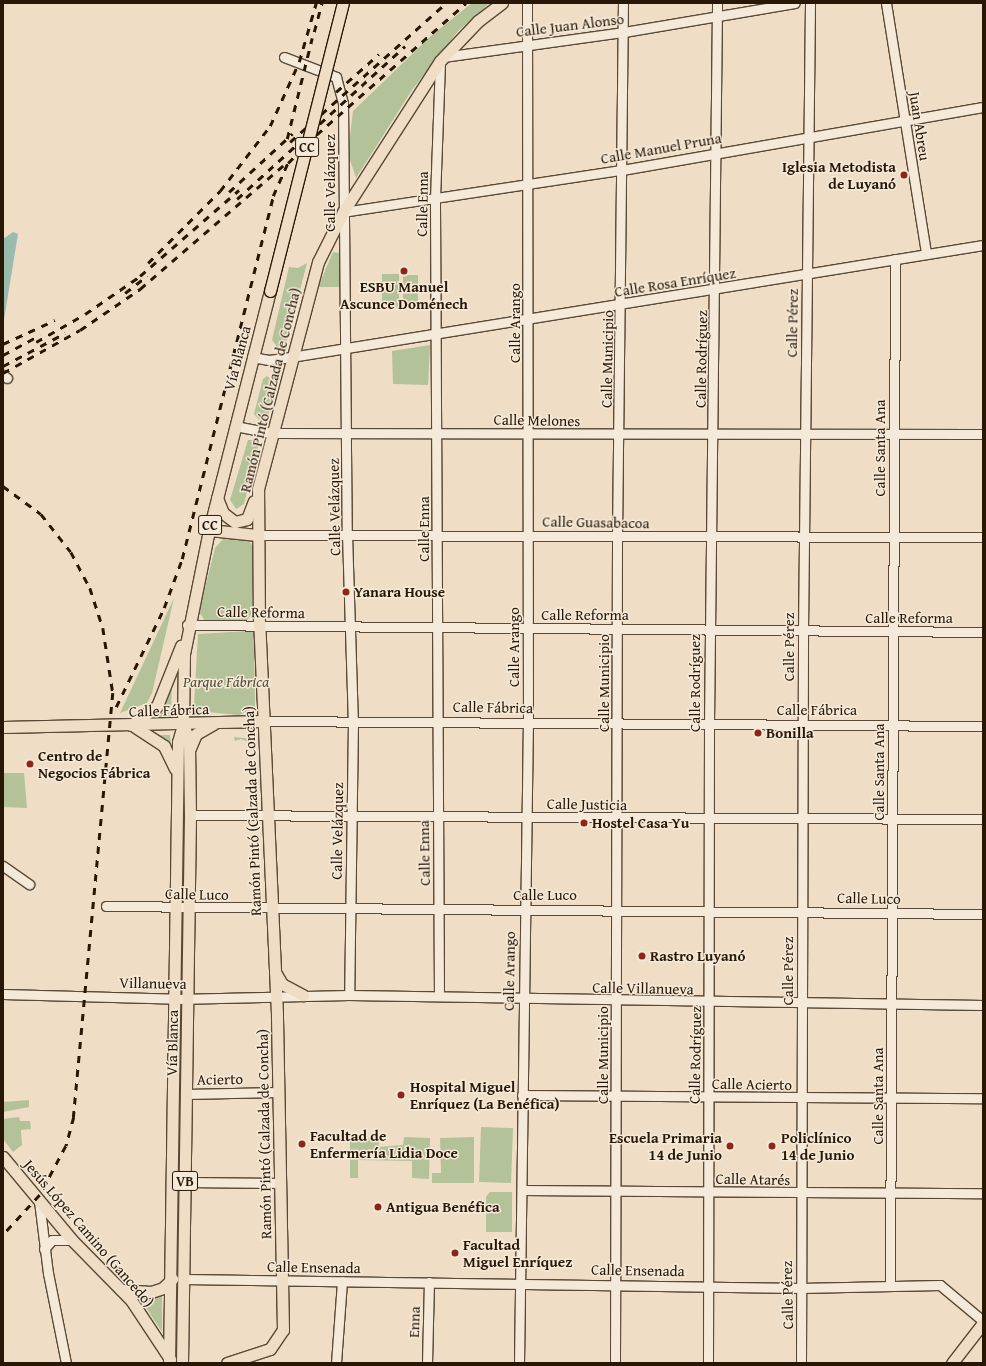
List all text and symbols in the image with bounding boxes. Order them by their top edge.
street label: Calle Juan Alonso [515,9,625,41]
street label: Juan Abreu [906,90,934,162]
street label: Calle Manuel Pruna [599,129,723,167]
street label: Calle Velázquez [321,134,339,232]
road number: CC [295,135,319,159]
place label: Iglesia Metodista de Luyanó [782,157,896,192]
marker: Iglesia Metodista de Luyanó [899,170,909,180]
street label: Calle Enna [412,171,432,237]
street label: Calle Rosa Enríquez [613,264,737,300]
marker: ESBU Manuel Ascunce Doménech [399,266,409,276]
place label: ESBU Manuel Ascunce Doménech [340,277,468,312]
street label: Calle Arango [506,283,524,363]
street label: Ramón Pintó (Calzada de Concha) [236,286,304,494]
street label: Calle Pérez [782,289,802,357]
street label: Calle Municipio [597,310,617,408]
street label: Calle Rodríguez [691,310,711,408]
street label: Vía Blanca [220,324,254,392]
street label: Calle Santa Ana [871,399,889,497]
street label: Calle Melones [494,410,580,430]
street label: Calle Velázquez [324,458,344,556]
street label: Calle Enna [415,496,433,562]
street label: Calle Guasabacoa [542,512,650,532]
road number: CC [198,513,222,537]
place label: Yanara House [354,583,445,601]
marker: Yanara House [341,587,351,597]
street label: Calle Reforma [217,602,305,622]
street label: Calle Reforma [541,606,629,624]
street label: Calle Arango [505,607,523,687]
street label: Calle Reforma [865,609,953,627]
street label: Calle Pérez [780,613,798,681]
street label: Calle Municipio [595,634,613,732]
street label: Calle Rodríguez [686,634,704,732]
park label: Parque Fábrica [183,673,269,691]
street label: Calle Fábrica [453,697,533,717]
street label: Calle Fábrica [129,700,209,720]
street label: Calle Fábrica [777,701,857,719]
street label: Ramón Pintó (Calzada de Concha) [239,706,265,916]
street label: Calle Santa Ana [870,723,888,821]
place label: Bonilla [766,724,814,742]
marker: Bonilla [753,728,763,738]
place label: Centro de Negocios Fábrica [38,746,150,781]
marker: Centro de Negocios Fábrica [25,759,35,769]
street label: Calle Velázquez [327,782,347,880]
street label: Calle Justicia [547,794,627,814]
place label: Hostel Casa Yu [592,814,689,832]
marker: Hostel Casa Yu [579,818,589,828]
street label: Calle Enna [414,820,434,886]
street label: Calle Luco [165,884,229,904]
street label: Calle Luco [513,886,577,904]
street label: Calle Luco [837,888,901,908]
street label: Calle Arango [499,931,519,1011]
street label: Calle Pérez [779,937,797,1005]
place label: Rastro Luyanó [650,947,745,965]
marker: Rastro Luyanó [637,951,647,961]
street label: Villanueva [119,973,187,993]
street label: Calle Villanueva [592,978,694,998]
street label: Calle Municipio [594,1006,612,1104]
street label: Calle Rodríguez [685,1006,705,1104]
street label: Vía Blanca [162,1010,182,1076]
street label: Ramón Pintó (Calzada de Concha) [253,1029,275,1239]
street label: Calle Santa Ana [869,1047,887,1145]
street label: Acierto [197,1070,243,1088]
street label: Calle Acierto [712,1074,792,1094]
place label: Hospital Miguel Enríquez (La Benéfica) [410,1077,560,1112]
marker: Hospital Miguel Enríquez (La Benéfica) [395,1089,407,1101]
place label: Facultad de Enfermería Lidia Doce [310,1126,458,1161]
place label: Escuela Primaria 14 de Junio [609,1128,722,1163]
place label: Policlínico 14 de Junio [781,1128,854,1163]
marker: Facultad de Enfermería Lidia Doce [297,1139,307,1149]
marker: Policlínico 14 de Junio [766,1140,778,1152]
marker: Escuela Primaria 14 de Junio [725,1141,735,1151]
street label: Jesús López Camino (Gancedo) [20,1156,158,1310]
road number: VB [171,1169,199,1193]
street label: Calle Atarés [716,1169,790,1189]
place label: Antigua Benéfica [386,1198,500,1216]
marker: Antigua Benéfica [373,1202,383,1212]
place label: Facultad Miguel Enríquez [463,1235,572,1270]
marker: Facultad Miguel Enríquez [450,1248,460,1258]
street label: Calle Ensenada [267,1257,361,1277]
street label: Calle Ensenada [591,1260,685,1280]
street label: Calle Pérez [777,1261,797,1329]
street label: Enna [404,1306,424,1338]

